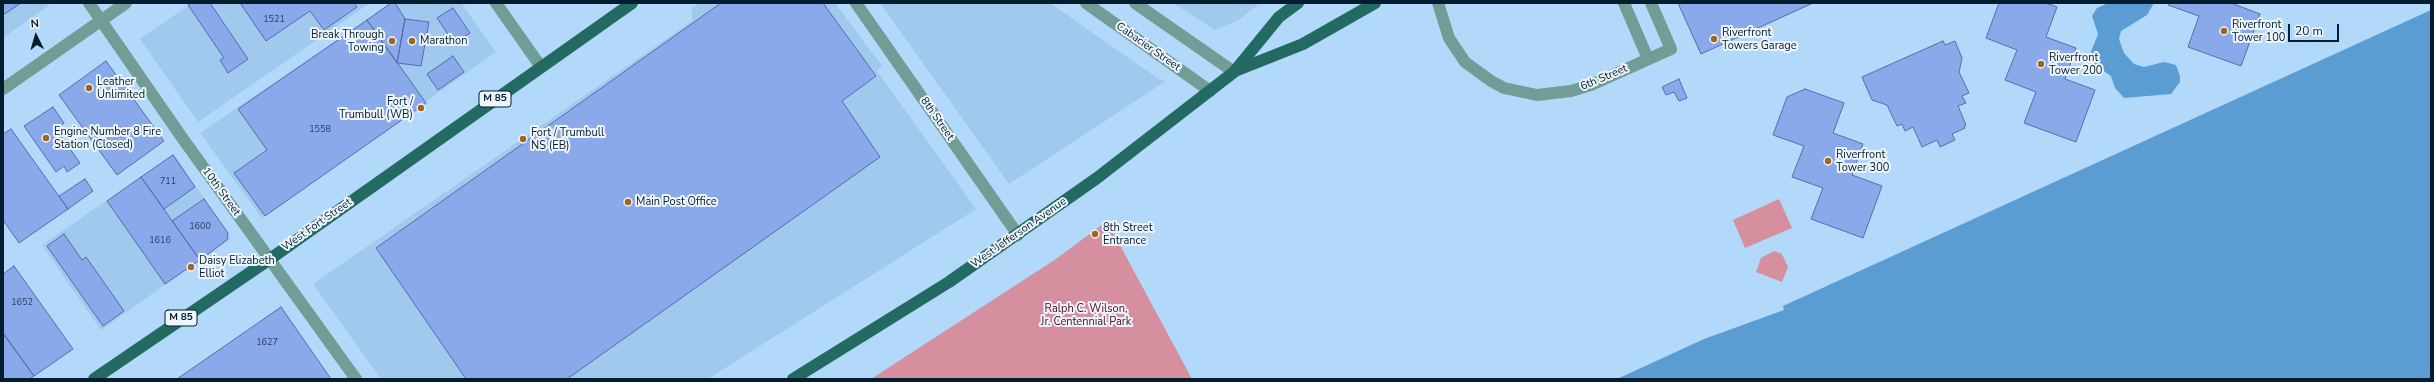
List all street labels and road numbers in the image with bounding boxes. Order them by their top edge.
street label: Cabacier Street [1113,20,1183,74]
street label: 6th Street [1579,62,1629,94]
road number: M 85 [479,91,511,107]
street label: 8th Street [917,95,957,143]
street label: 10th Street [199,165,243,219]
street label: West Jefferson Avenue [969,195,1069,271]
street label: West Fort Street [280,196,354,254]
road number: M 85 [165,310,197,326]

